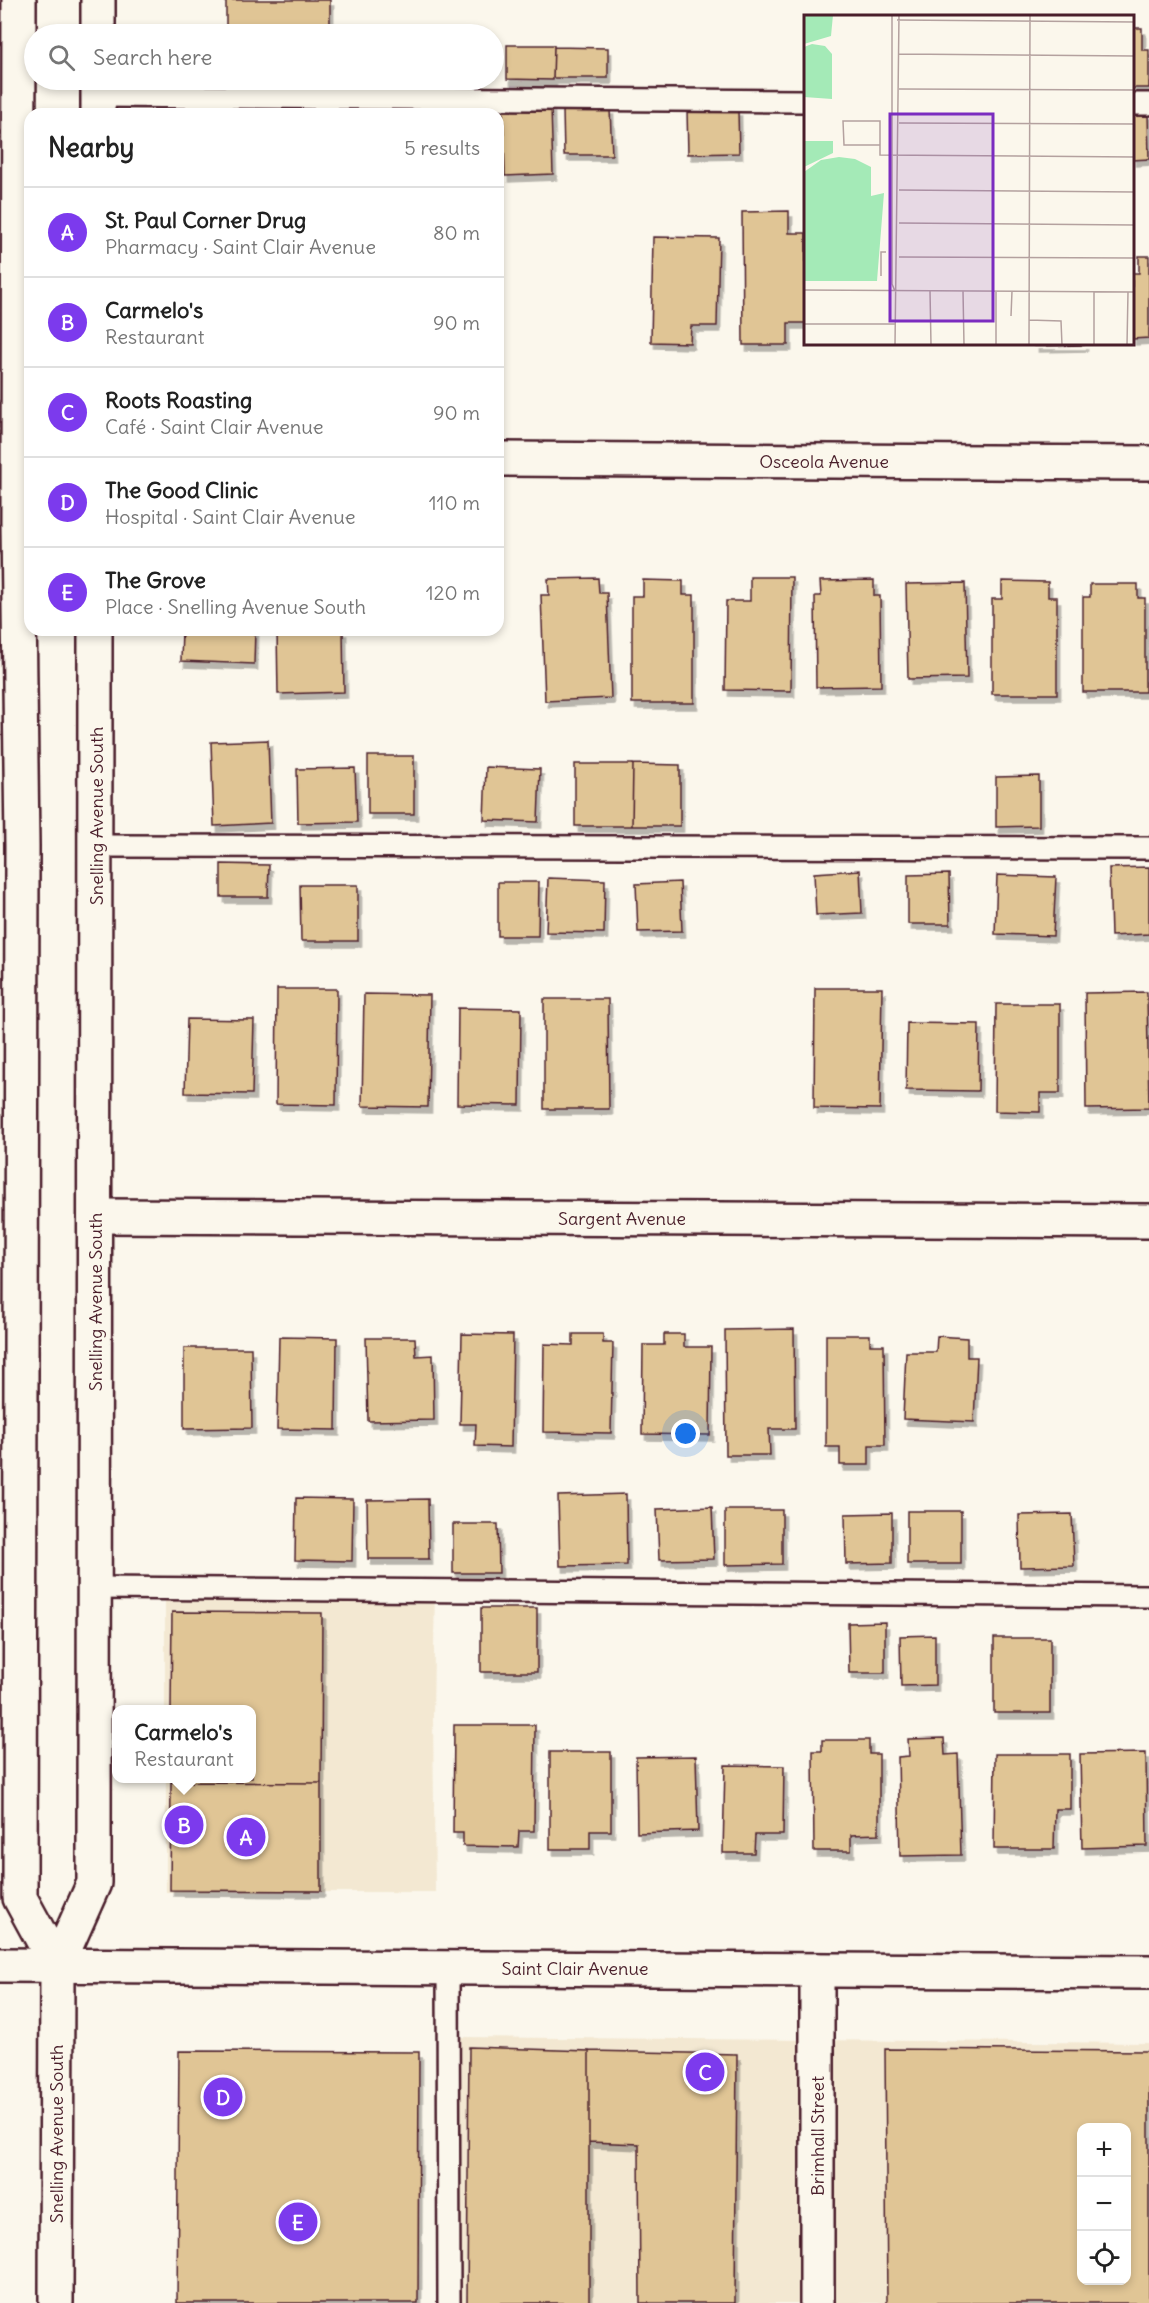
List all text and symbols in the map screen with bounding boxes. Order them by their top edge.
inset map [804,15,1134,345]
search box [24,24,504,90]
icon: search [45,41,78,74]
text: Search here [93,43,212,71]
text: Nearby [48,131,134,164]
text: 5 results [404,135,480,160]
text: St. Paul Corner Drug [105,206,306,234]
text: A [61,220,74,245]
text: 80 m [433,220,480,245]
text: Pharmacy · Saint Clair Avenue [105,234,376,259]
text: Carmelo's [105,296,203,324]
text: B [61,310,74,335]
text: 90 m [433,310,480,335]
text: Restaurant [105,324,204,349]
text: Roots Roasting [105,386,252,414]
text: C [61,400,74,425]
text: 90 m [433,400,480,425]
text: Café · Saint Clair Avenue [105,414,324,439]
street label: Osceola Avenue [759,450,889,473]
text: The Good Clinic [105,476,258,504]
text: D [60,490,75,515]
text: 110 m [429,490,480,515]
text: Hospital · Saint Clair Avenue [105,504,356,529]
text: The Grove [105,566,206,594]
text: E [62,580,73,605]
text: 120 m [426,580,480,605]
text: Place · Snelling Avenue South [105,594,366,619]
street label: Snelling Avenue South [85,727,108,905]
street label: Sargent Avenue [558,1207,686,1230]
street label: Snelling Avenue South [84,1213,107,1391]
your location [671,1419,700,1448]
popup [112,1705,256,1783]
text: Carmelo's [134,1718,232,1746]
text: Restaurant [134,1746,234,1771]
pin: B [164,1802,204,1848]
pin: A [226,1814,266,1860]
street label: Saint Clair Avenue [501,1957,649,1980]
street label: Snelling Avenue South [45,2045,68,2223]
pin: C [686,2050,724,2094]
pin: D [204,2074,242,2120]
street label: Brimhall Street [806,2076,829,2196]
map controls [1077,2123,1131,2285]
button: + [1077,2123,1131,2177]
button: − [1077,2177,1131,2231]
pin: E [278,2200,318,2244]
button: locate [1077,2231,1131,2285]

